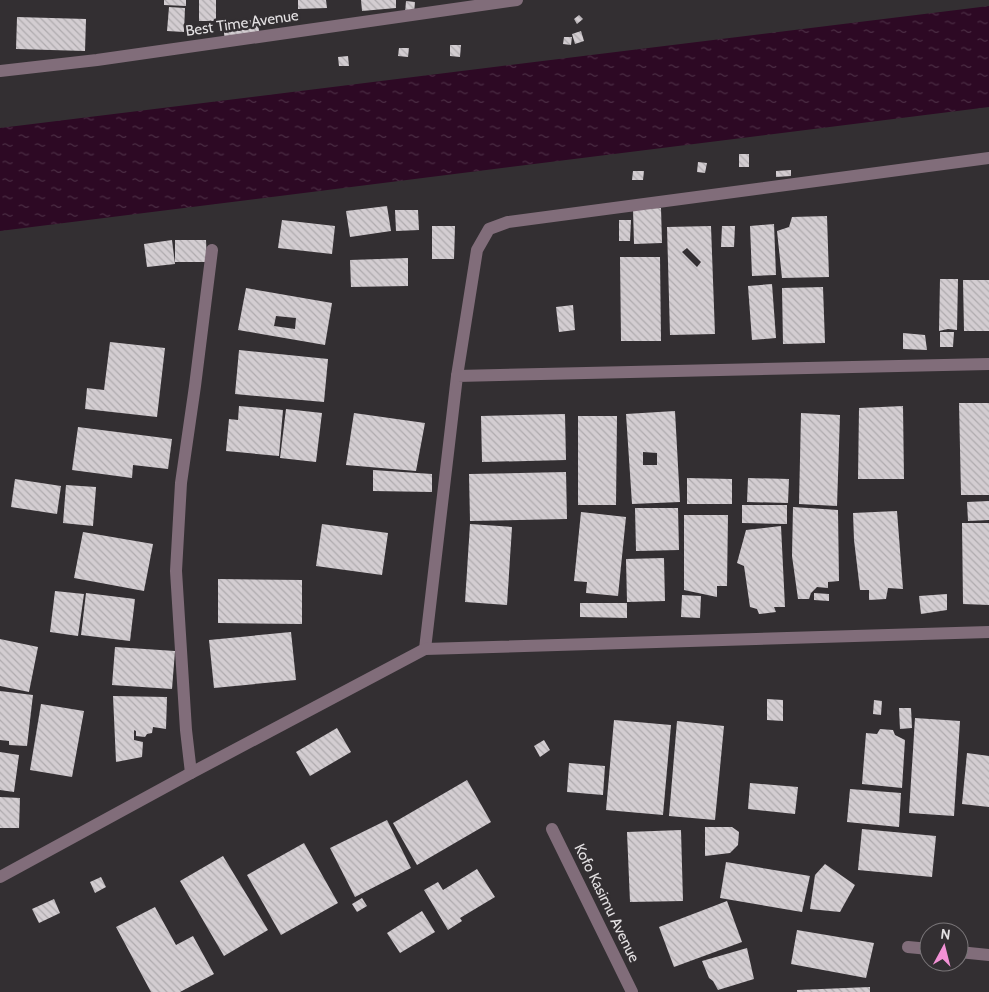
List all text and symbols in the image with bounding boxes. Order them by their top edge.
street label: Best Time Avenue [184,6,300,40]
street label: Kofo Kasimu Avenue [570,841,644,965]
north arrow [919,922,969,972]
text: N [940,925,952,944]

